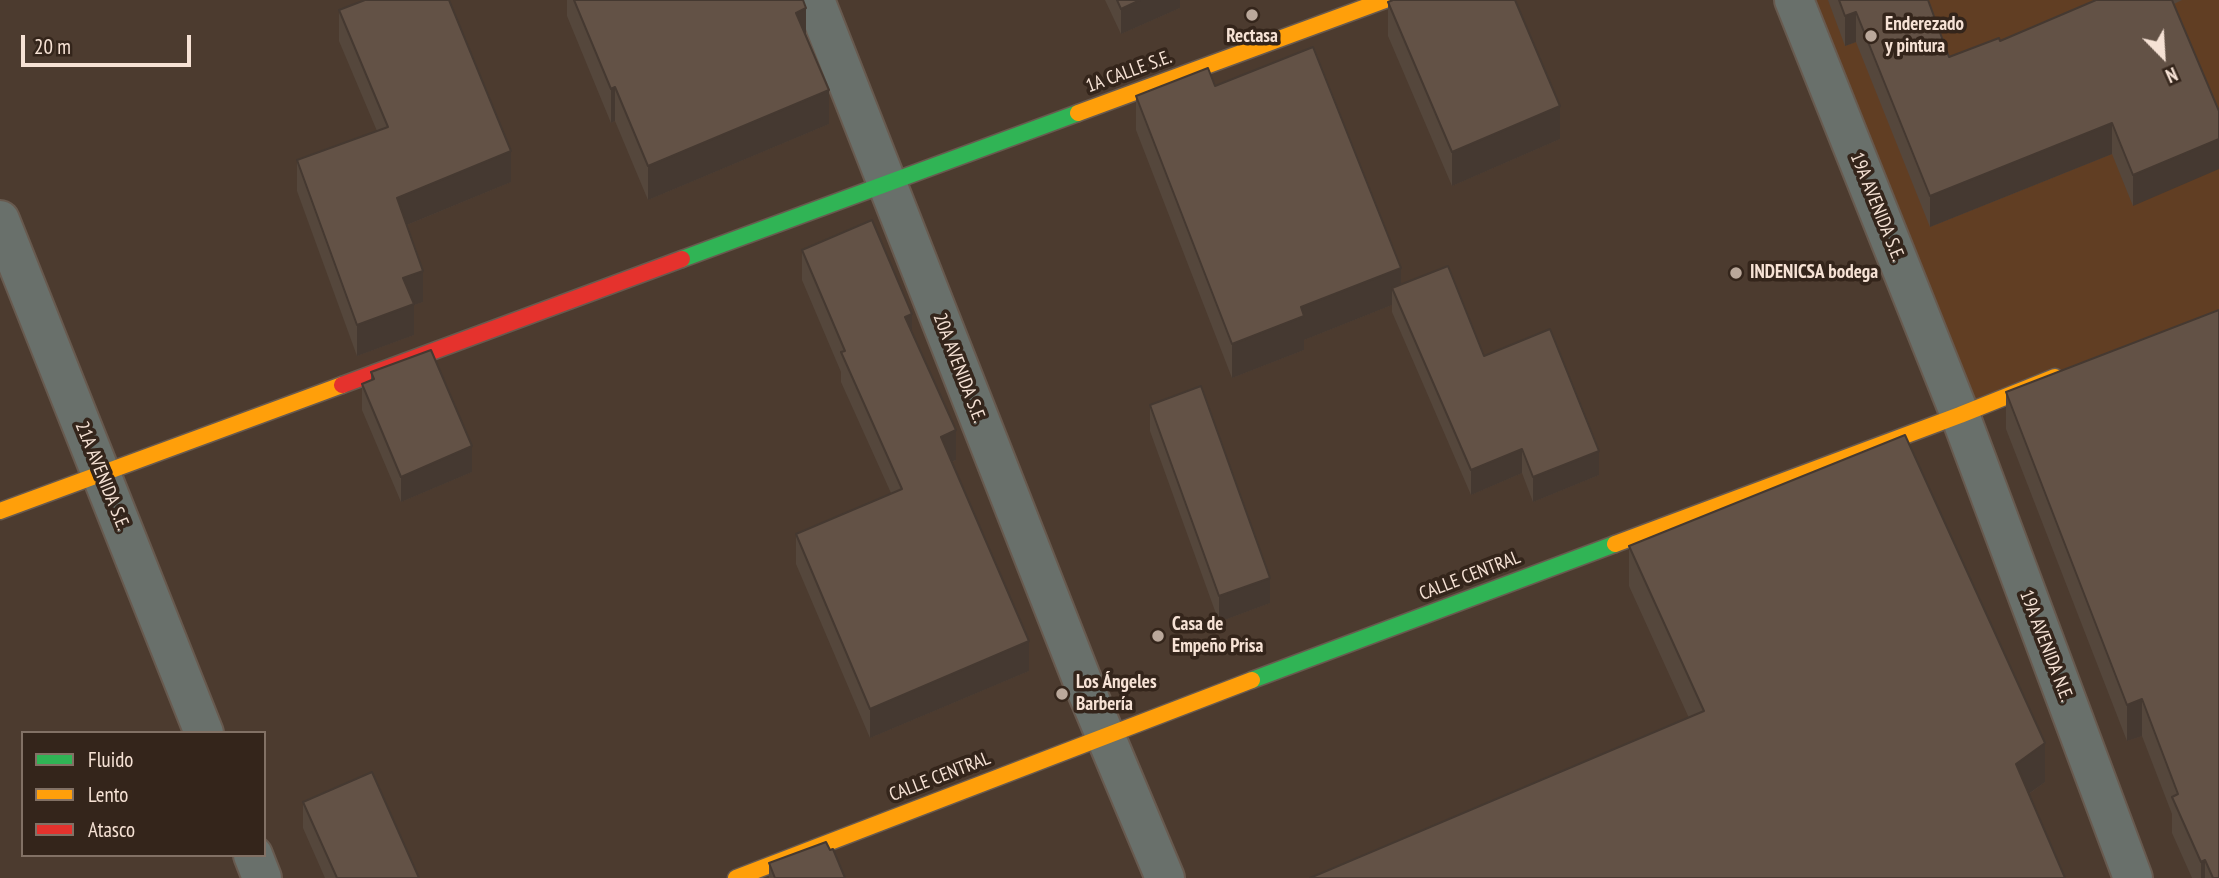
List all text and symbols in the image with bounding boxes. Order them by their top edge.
marker: Rectasa [1244,7,1260,23]
place label: Enderezado y pintura [1885,14,1964,58]
scale bar [24,21,194,65]
north arrow [2128,21,2198,91]
place label: Rectasa [1226,26,1278,48]
marker: Enderezado y pintura [1863,28,1879,44]
text: 20 m [34,33,71,60]
street label: 1A CALLE S.E. [1083,46,1175,98]
text: N [2162,62,2181,88]
street label: 19A AVENIDA S.E. [1845,149,1909,265]
place label: INDENICSA bodega [1750,262,1878,284]
marker: INDENICSA bodega [1728,265,1744,281]
street label: 20A AVENIDA S.E. [928,310,990,426]
street label: 21A AVENIDA S.E. [70,418,134,534]
street label: CALLE CENTRAL [1416,546,1524,606]
street label: 19A AVENIDA N.E. [2014,587,2078,705]
place label: Casa de Empeño Prisa [1172,614,1263,658]
marker: Casa de Empeño Prisa [1150,628,1166,644]
place label: Los Ángeles Barbería [1076,672,1157,716]
marker: Los Ángeles Barbería [1054,686,1070,702]
legend [21,731,266,857]
text: Fluido [88,746,133,773]
street label: CALLE CENTRAL [886,747,994,807]
text: Lento [88,781,128,808]
text: Atasco [88,816,135,843]

